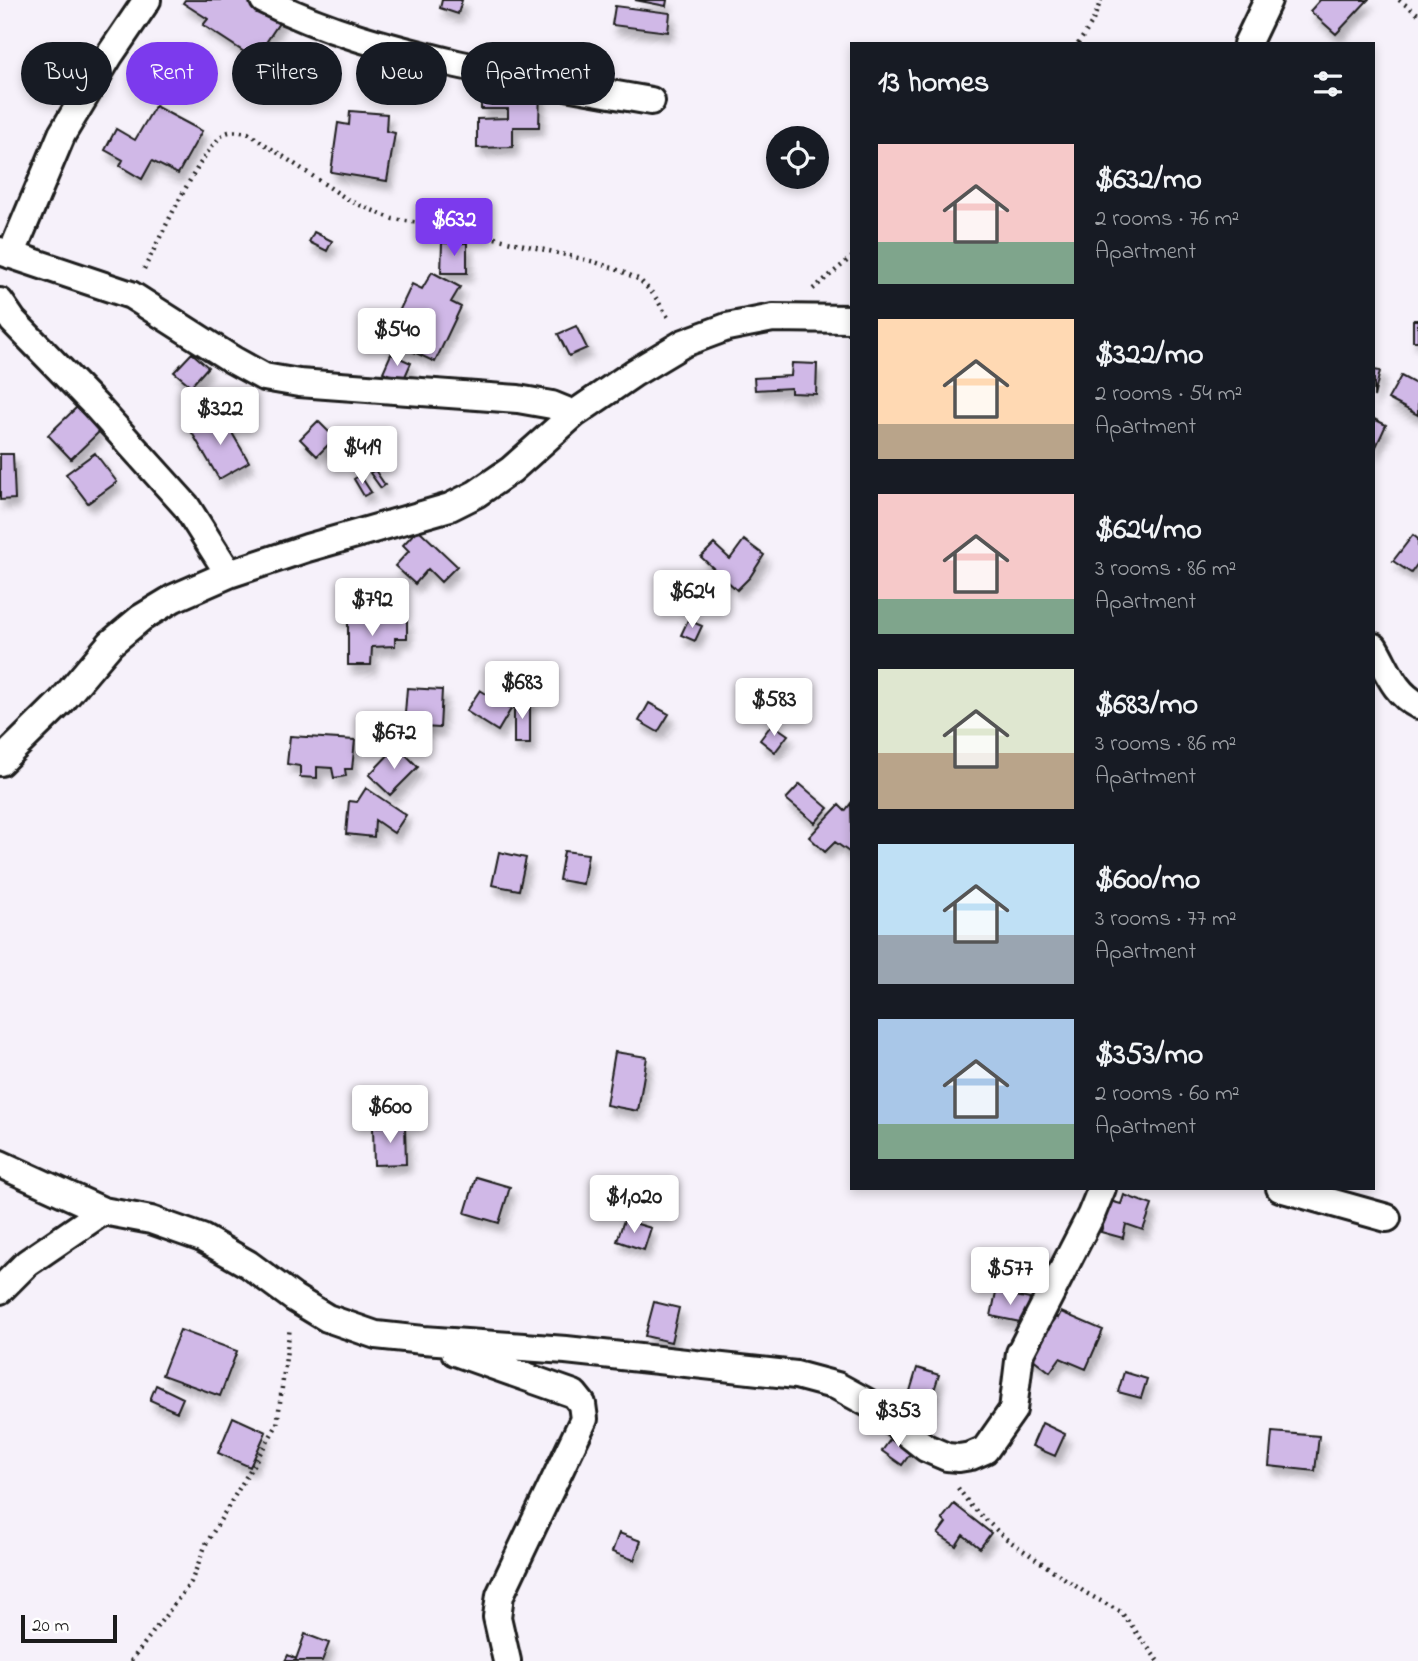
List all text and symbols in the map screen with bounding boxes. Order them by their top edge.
chip: Buy [21,42,112,105]
chip: Rent [126,42,218,105]
chip: Filters [232,42,342,105]
chip: New [356,42,447,105]
chip: Apartment [461,42,615,105]
text: 13 homes [878,62,989,106]
icon: filters [1309,65,1347,103]
map controls [766,126,829,189]
button: locate [766,126,829,189]
text: $632/mo [1095,159,1202,203]
icon: home [934,172,1018,256]
pin: $632 [413,198,495,258]
text: 2 rooms · 76 m² [1095,203,1239,236]
text: $632 [432,204,476,237]
text: Apartment [1095,236,1196,269]
pin: $540 [356,308,438,368]
text: $540 [374,314,420,347]
text: $322/mo [1095,334,1204,378]
icon: home [934,347,1018,431]
text: 2 rooms · 54 m² [1095,378,1242,411]
pin: $322 [179,388,261,447]
text: $322 [197,393,243,426]
text: Apartment [1095,411,1196,444]
pin: $419 [321,426,403,486]
text: $419 [343,432,381,465]
text: $624/mo [1095,509,1202,553]
icon: home [934,522,1018,606]
text: 3 rooms · 86 m² [1095,553,1236,586]
pin: $624 [651,570,733,630]
text: $624 [670,576,714,609]
pin: $792 [331,578,413,638]
text: $792 [351,584,393,617]
text: Apartment [1095,586,1196,619]
pin: $683 [481,662,563,721]
text: $683 [501,667,543,700]
pin: $583 [733,678,815,738]
text: $583 [751,684,797,717]
text: $683/mo [1095,684,1198,728]
icon: home [934,697,1018,781]
pin: $672 [353,712,435,771]
text: $672 [372,717,416,750]
text: 3 rooms · 86 m² [1095,728,1236,761]
text: Apartment [1095,761,1196,794]
text: $600/mo [1095,859,1200,903]
icon: home [934,872,1018,956]
text: 3 rooms · 77 m² [1095,903,1237,936]
text: Apartment [1095,936,1196,969]
text: $353/mo [1095,1034,1203,1078]
icon: home [934,1047,1018,1131]
text: 2 rooms · 60 m² [1095,1078,1240,1111]
pin: $600 [349,1086,431,1145]
text: $600 [368,1091,412,1124]
text: Apartment [1095,1111,1196,1144]
pin: $1,020 [577,1176,691,1235]
text: $1,020 [606,1181,662,1214]
pin: $577 [969,1248,1051,1307]
text: $577 [987,1253,1033,1286]
pin: $353 [857,1390,939,1449]
text: $353 [875,1395,921,1428]
scale bar [21,1612,117,1644]
text: 20 m [32,1613,69,1640]

